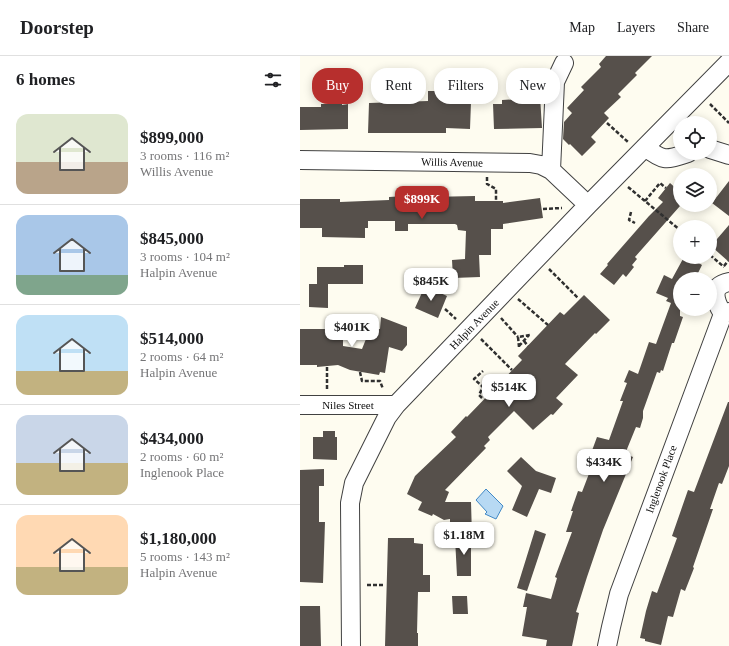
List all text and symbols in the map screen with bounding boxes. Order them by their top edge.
text: Doorstep [20,17,94,38]
text: Map [569,20,595,35]
text: Layers [617,20,655,35]
text: Share [677,20,709,35]
chip: Buy [312,68,363,104]
chip: Rent [371,68,426,104]
chip: Filters [434,68,498,104]
chip: New [506,68,560,104]
icon: filters [262,69,284,91]
text: 6 homes [16,70,75,89]
map controls [673,116,717,316]
button: locate [673,116,717,160]
text: $899,000 [140,128,204,147]
icon: home [48,130,96,178]
text: 3 rooms · 116 m² [140,148,229,163]
street label: Willis Avenue [421,155,483,169]
text: Willis Avenue [140,164,213,179]
button: layers [673,168,717,212]
pin: $899K [394,186,450,220]
text: $899K [404,191,440,206]
button: + [673,220,717,264]
text: $845,000 [140,229,204,248]
icon: home [48,231,96,279]
text: 3 rooms · 104 m² [140,249,230,264]
text: Halpin Avenue [140,265,217,280]
pin: $845K [403,268,459,302]
button: − [673,272,717,316]
text: $845K [413,273,449,288]
street label: Halpin Avenue [447,296,501,352]
pin: $401K [324,314,380,348]
text: $401K [334,319,370,334]
text: $514,000 [140,329,204,348]
icon: home [48,331,96,379]
text: 2 rooms · 64 m² [140,349,223,364]
text: Halpin Avenue [140,365,217,380]
pin: $514K [481,374,537,408]
text: $514K [491,379,527,394]
street label: Niles Street [322,399,374,411]
text: $434,000 [140,429,204,448]
icon: home [48,431,96,479]
street label: Inglenook Place [643,443,679,514]
text: 2 rooms · 60 m² [140,449,223,464]
pin: $434K [576,449,632,483]
text: $434K [586,454,622,469]
text: Inglenook Place [140,465,224,480]
pin: $1.18M [431,522,497,556]
text: $1.18M [443,527,485,542]
text: $1,180,000 [140,529,217,548]
icon: home [48,531,96,579]
text: 5 rooms · 143 m² [140,549,230,564]
text: Halpin Avenue [140,565,217,580]

